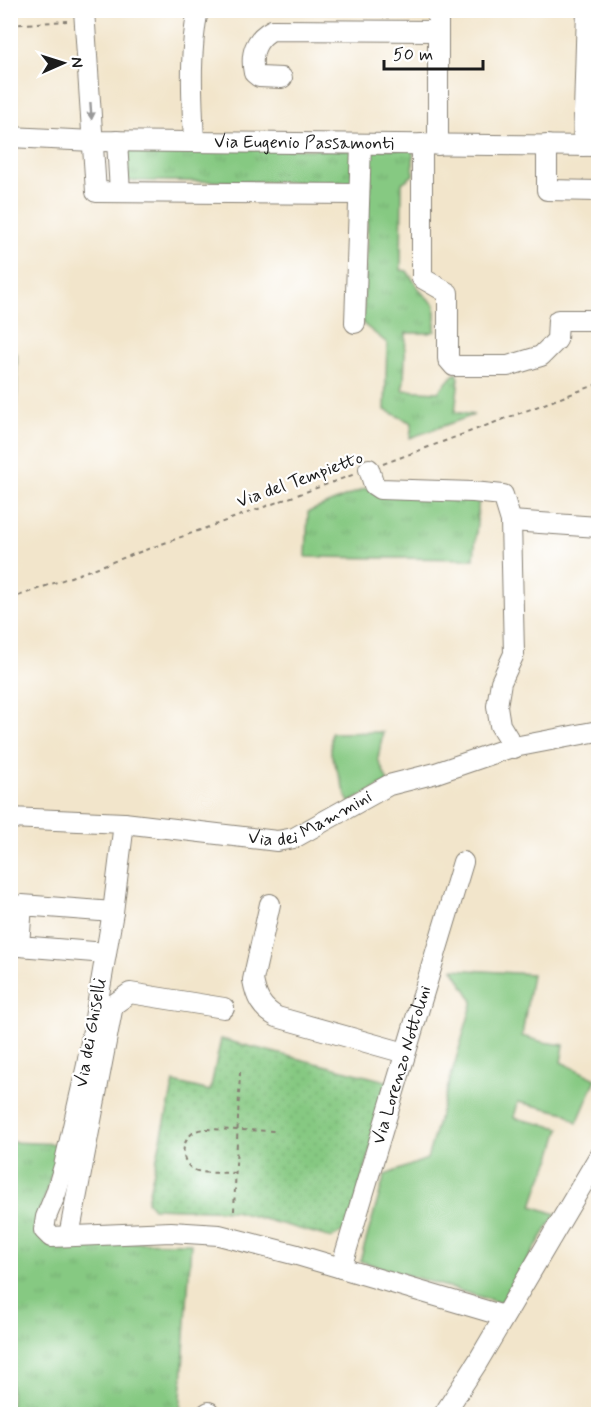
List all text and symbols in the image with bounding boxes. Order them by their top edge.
north arrow [33,33,93,93]
scale bar [384,33,483,71]
text: 50 m [393,43,433,67]
text: N [66,56,87,68]
one-way arrow [86,101,96,120]
street label: Via Eugenio Passamonti [214,130,394,156]
street label: Via del Tempietto [233,446,367,514]
street label: Via dei Mammini [247,785,376,853]
street label: Via dei Ghiselli [70,977,112,1089]
street label: Via Lorenzo Nottolini [367,983,437,1147]

